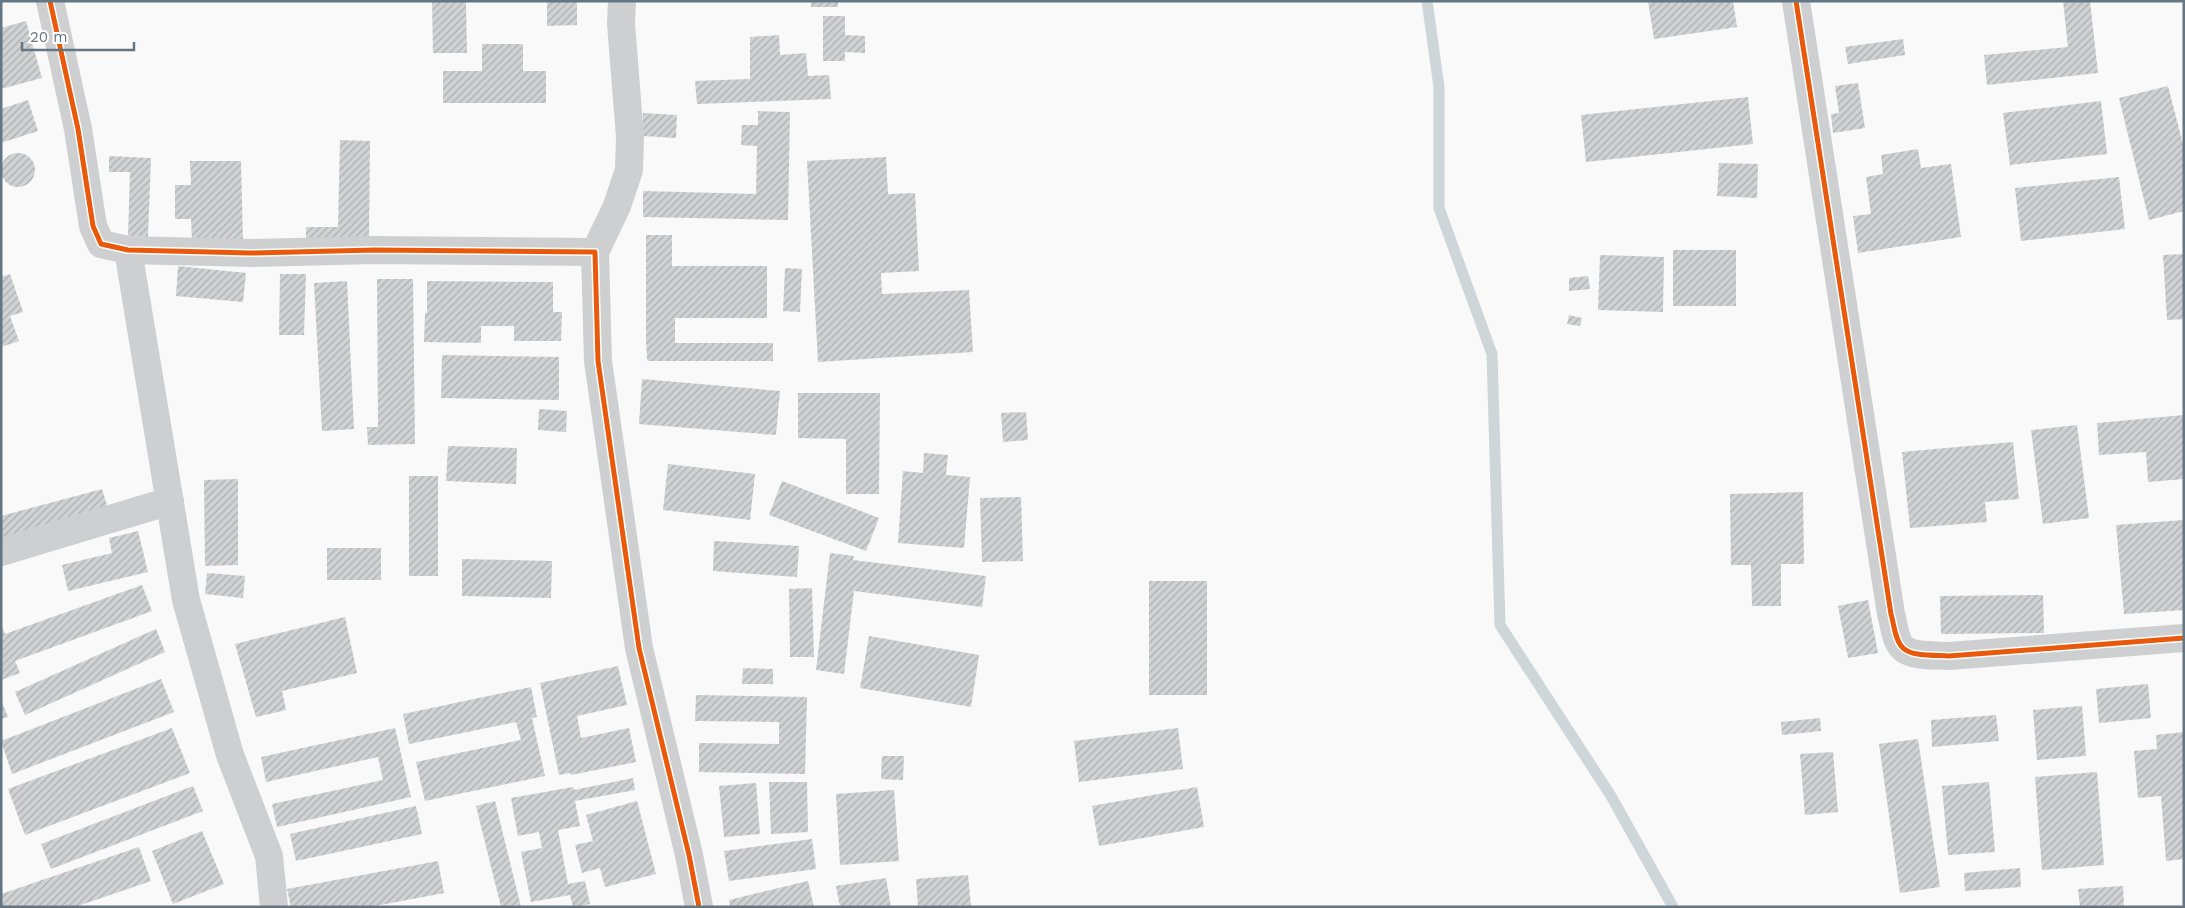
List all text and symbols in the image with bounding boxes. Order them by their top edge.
scale bar [22,20,135,52]
text: 20 m [30,28,68,46]

